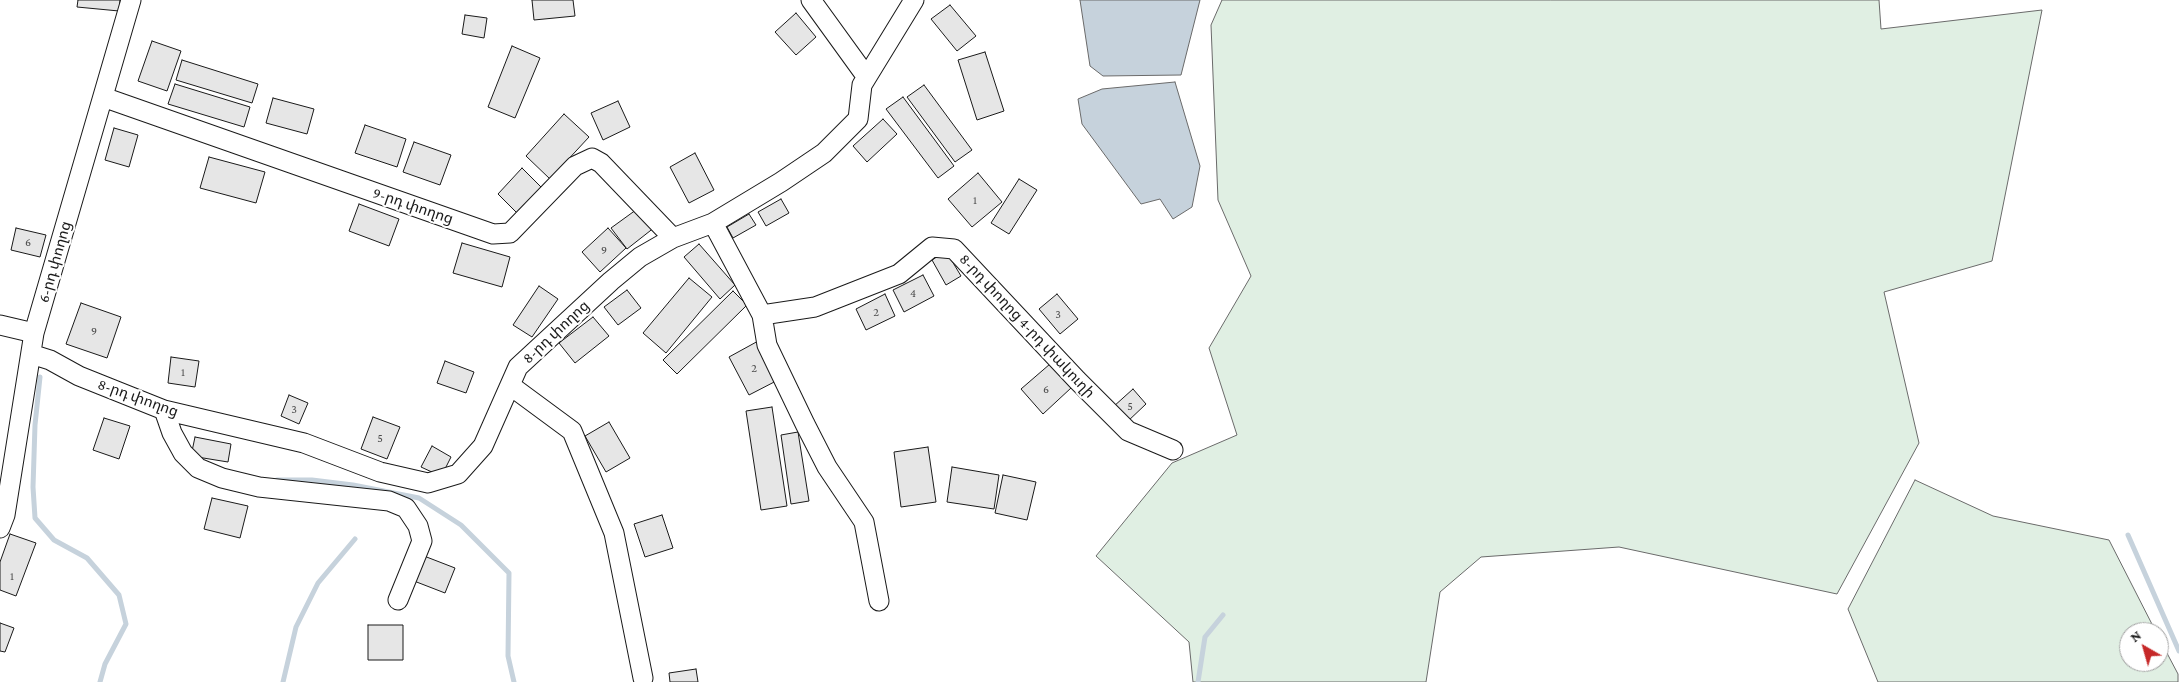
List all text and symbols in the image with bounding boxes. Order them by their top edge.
street label: 9-րդ փողոց [370,184,456,228]
house number: 1 [973,193,977,207]
street label: 6-րդ փողոց [35,219,75,305]
house number: 6 [25,235,31,249]
house number: 9 [601,243,607,257]
street label: 8-րդ փողոց 4-րդ փակուղի [956,250,1098,402]
house number: 4 [910,286,916,300]
street label: 8-րդ փողոց [519,297,593,367]
house number: 2 [873,305,879,319]
house number: 3 [1055,307,1061,321]
house number: 9 [91,324,97,338]
house number: 2 [751,361,757,375]
house number: 1 [181,365,185,379]
street label: 8-րդ փողոց [95,375,181,421]
house number: 6 [1043,382,1049,396]
house number: 5 [1127,399,1133,413]
house number: 3 [291,402,297,416]
house number: 5 [377,431,383,445]
house number: 1 [10,569,14,583]
north arrow [2119,622,2169,672]
text: N [2127,627,2144,645]

